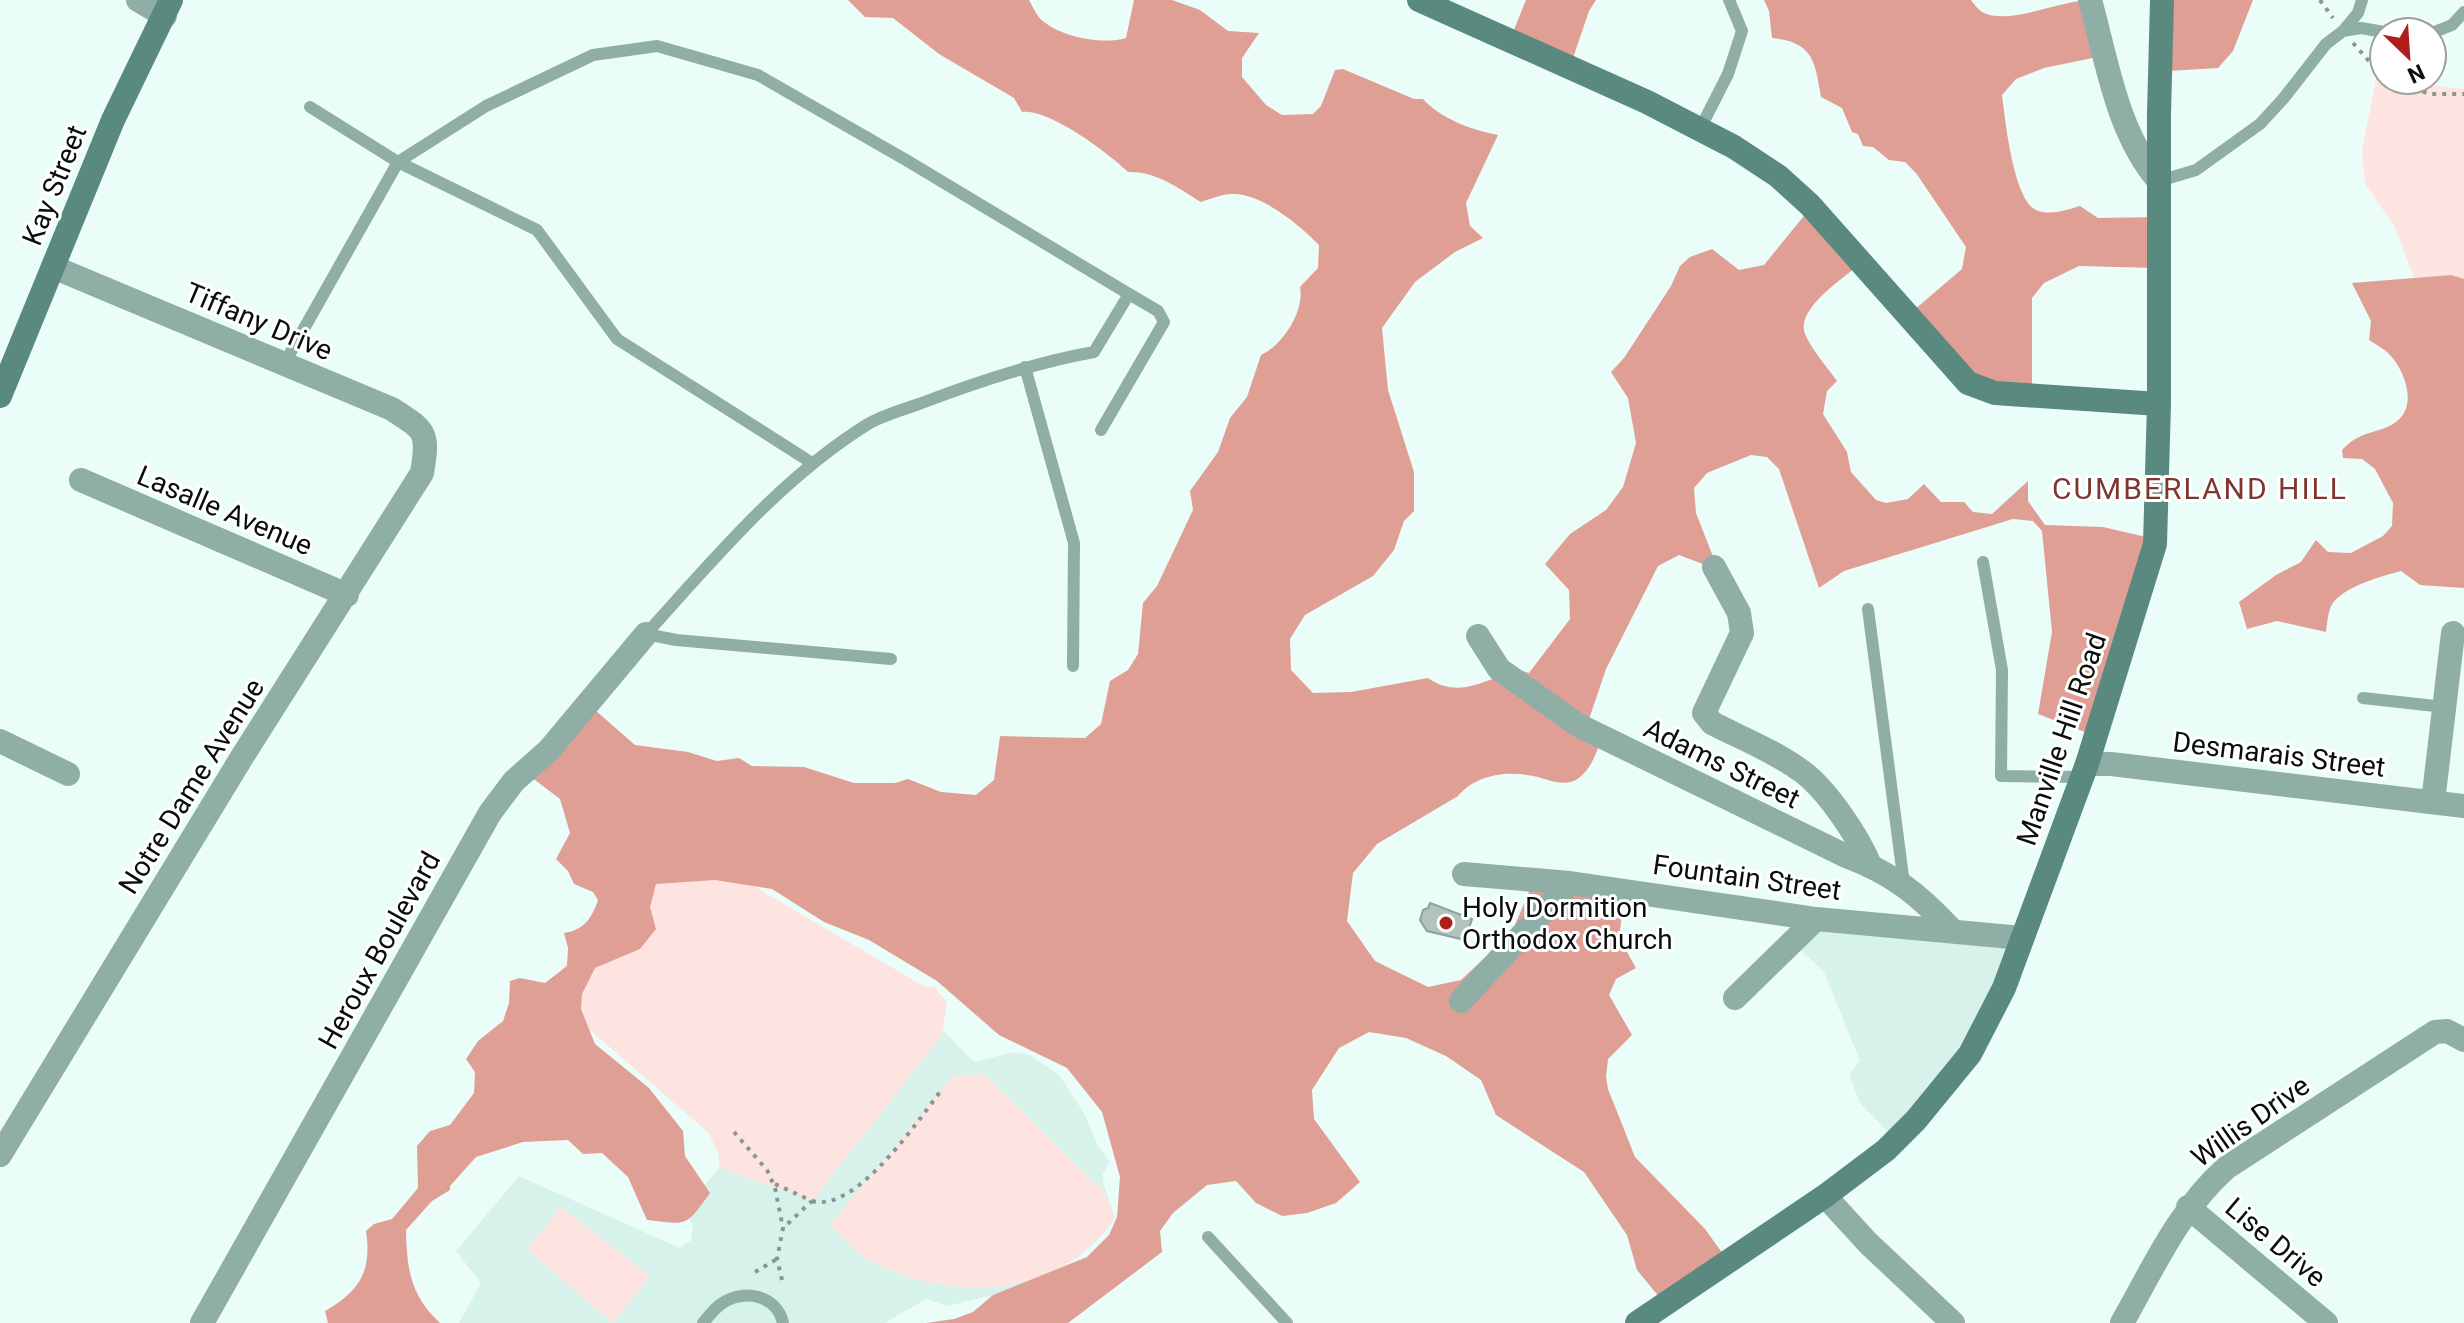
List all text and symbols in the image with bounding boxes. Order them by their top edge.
north arrow [2368,16,2448,96]
text: N [2404,59,2429,88]
street label: Kay Street [15,120,93,250]
street label: Tiffany Drive [180,276,337,367]
street label: Lasalle Avenue [132,459,317,562]
district label: CUMBERLAND HILL [2052,471,2348,506]
street label: Manville Hill Road [2010,629,2113,850]
street label: Notre Dame Avenue [112,673,271,900]
street label: Adams Street [1639,712,1805,815]
street label: Desmarais Street [2171,725,2387,784]
street label: Heroux Boulevard [312,846,447,1055]
street label: Fountain Street [1651,848,1843,907]
place label: Holy Dormition Orthodox Church [1462,891,1673,956]
marker: Holy Dormition Orthodox Church [1437,914,1455,932]
street label: Willis Drive [2185,1069,2316,1174]
street label: Lise Drive [2219,1191,2333,1294]

